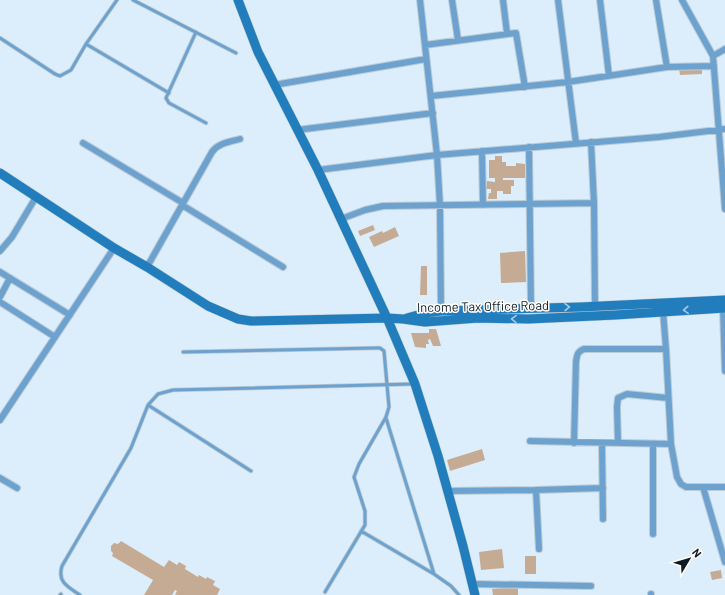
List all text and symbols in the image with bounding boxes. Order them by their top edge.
street label: Income Tax Office Road [417,297,549,315]
one-way arrow [564,303,570,311]
one-way arrow [683,306,689,314]
one-way arrow [511,315,517,323]
north arrow [669,539,709,579]
text: N [690,546,705,559]

